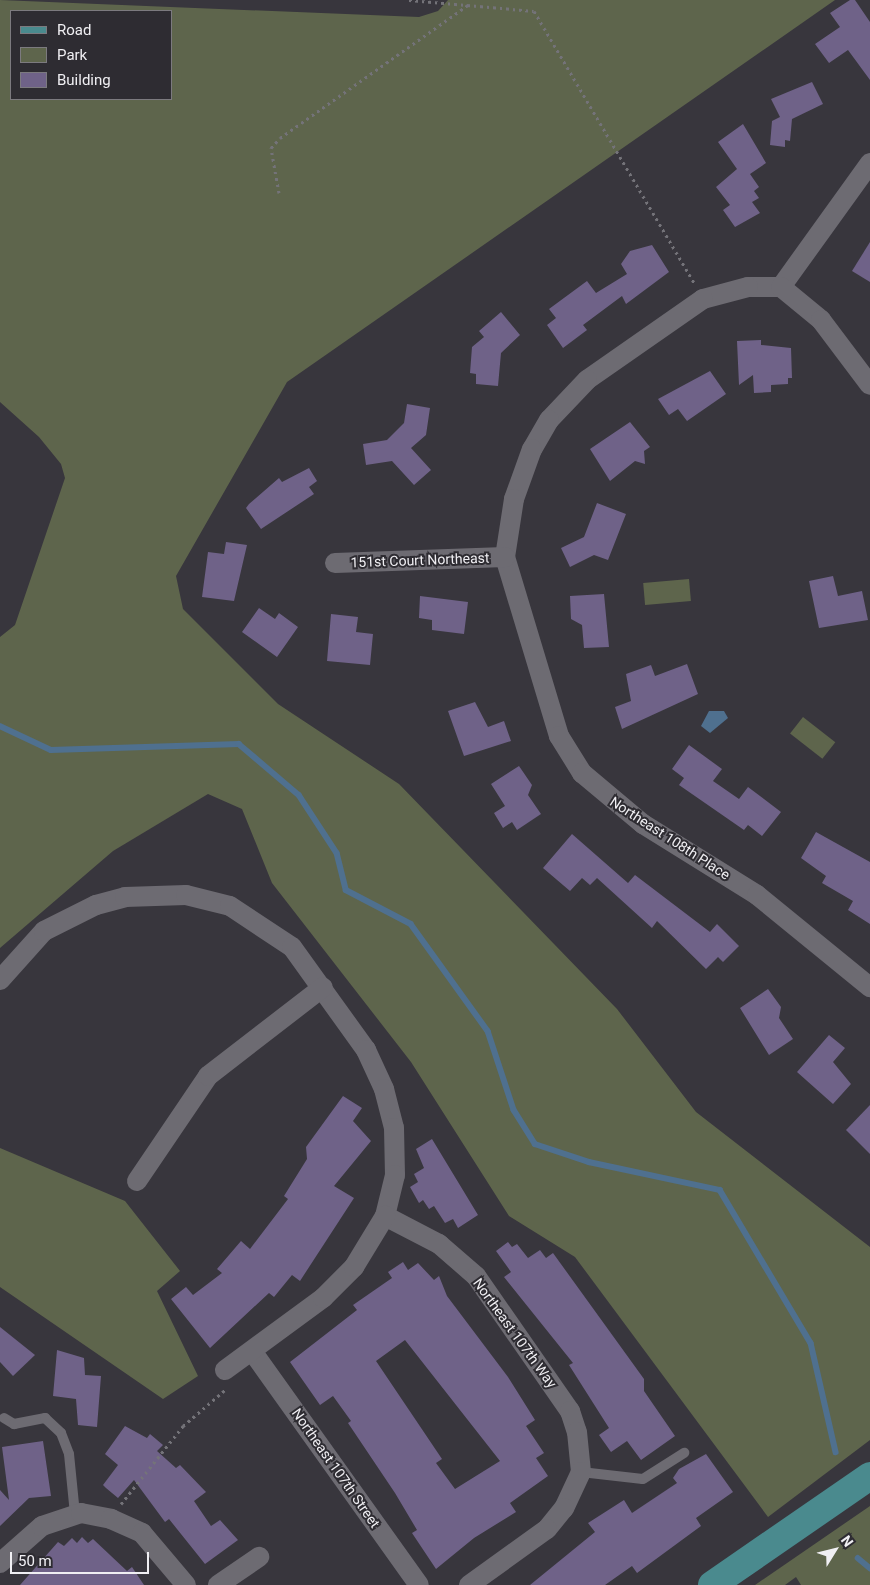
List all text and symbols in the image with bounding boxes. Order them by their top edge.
legend [10,10,172,100]
text: Road [57,21,91,39]
text: Park [57,46,87,64]
text: Building [57,71,111,89]
street label: 151st Court Northeast [350,549,490,571]
street label: Northeast 108th Place [607,793,733,883]
street label: Northeast 107th Way [470,1275,560,1391]
street label: Northeast 107th Street [288,1405,384,1531]
north arrow [810,1525,860,1575]
text: N [838,1532,857,1550]
scale bar [12,1542,151,1574]
text: 50 m [18,1552,52,1570]

